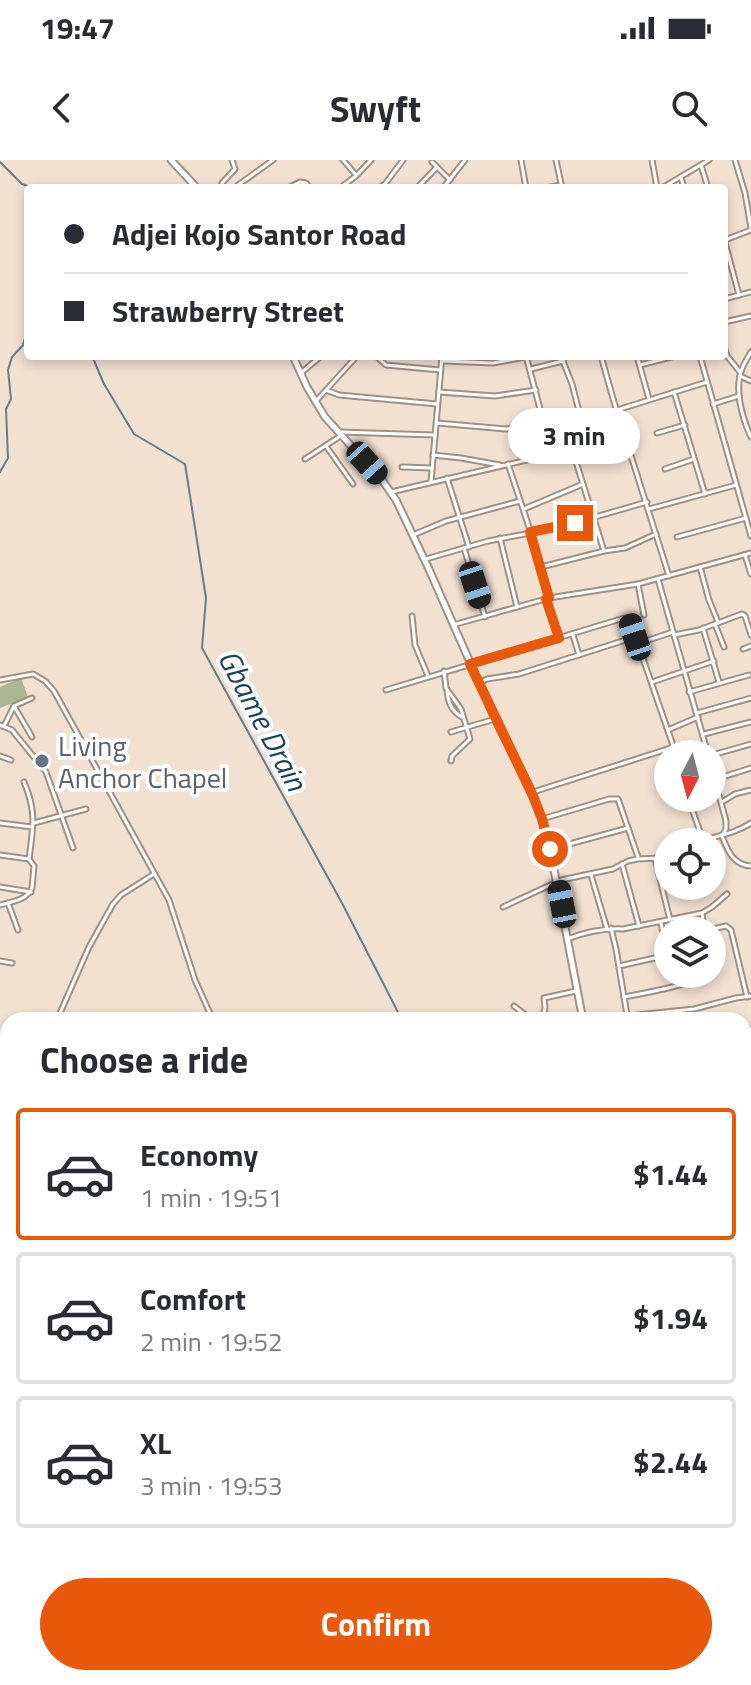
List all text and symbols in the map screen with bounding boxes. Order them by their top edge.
text: 19:47 [40,5,115,51]
text: Swyft [330,81,421,136]
icon: back [40,86,84,130]
icon: search [667,86,711,130]
text: Adjei Kojo Santor Road [112,211,406,257]
text: Strawberry Street [112,288,344,334]
callout: 3 min [509,407,641,463]
text: 3 min [542,416,606,455]
car [342,437,392,489]
route end [557,505,593,541]
car [456,558,494,612]
car [616,610,654,664]
water label: Gbame Drain [206,641,320,800]
place label: Living Anchor Chapel [58,724,227,799]
north arrow [654,740,726,812]
map controls [654,740,726,988]
marker: Living Anchor Chapel [33,752,51,770]
button: locate [654,828,726,900]
route start [532,831,568,867]
car [546,878,578,930]
button: layers [654,916,726,988]
text: Choose a ride [40,1032,248,1087]
text: Economy [140,1132,258,1178]
icon: car [44,1138,116,1210]
text: $1.44 [633,1151,708,1197]
text: 1 min · 19:51 [140,1178,283,1217]
text: Comfort [140,1276,246,1322]
icon: car [44,1282,116,1354]
text: $1.94 [633,1295,708,1341]
text: 2 min · 19:52 [140,1322,283,1361]
text: XL [140,1420,171,1466]
icon: car [44,1426,116,1498]
text: $2.44 [633,1439,708,1485]
text: 3 min · 19:53 [140,1466,283,1505]
button: Confirm [40,1578,712,1670]

